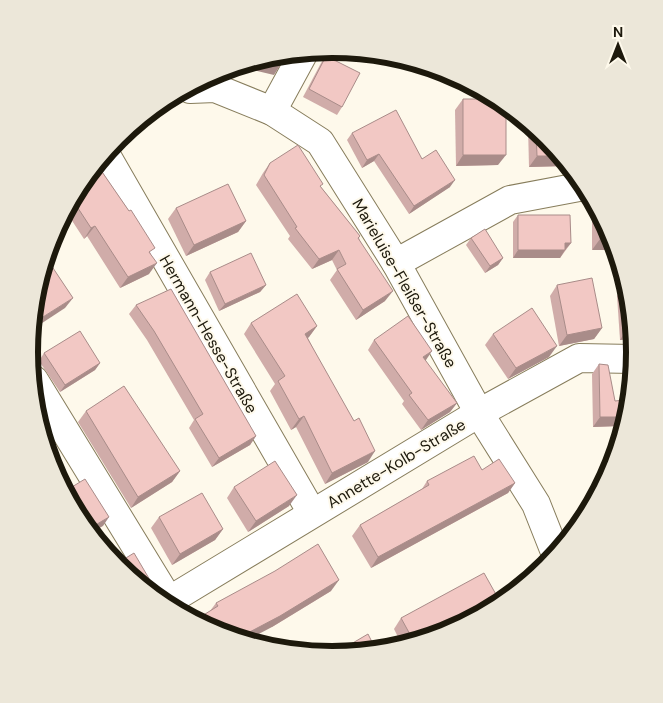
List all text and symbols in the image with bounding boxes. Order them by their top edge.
north arrow [593,20,643,70]
text: N [613,23,623,41]
street label: Marieluise-Fleißer-Straße [347,195,462,372]
street label: Hermann-Hesse-Straße [155,251,262,417]
street label: Annette-Kolb-Straße [323,414,469,513]

